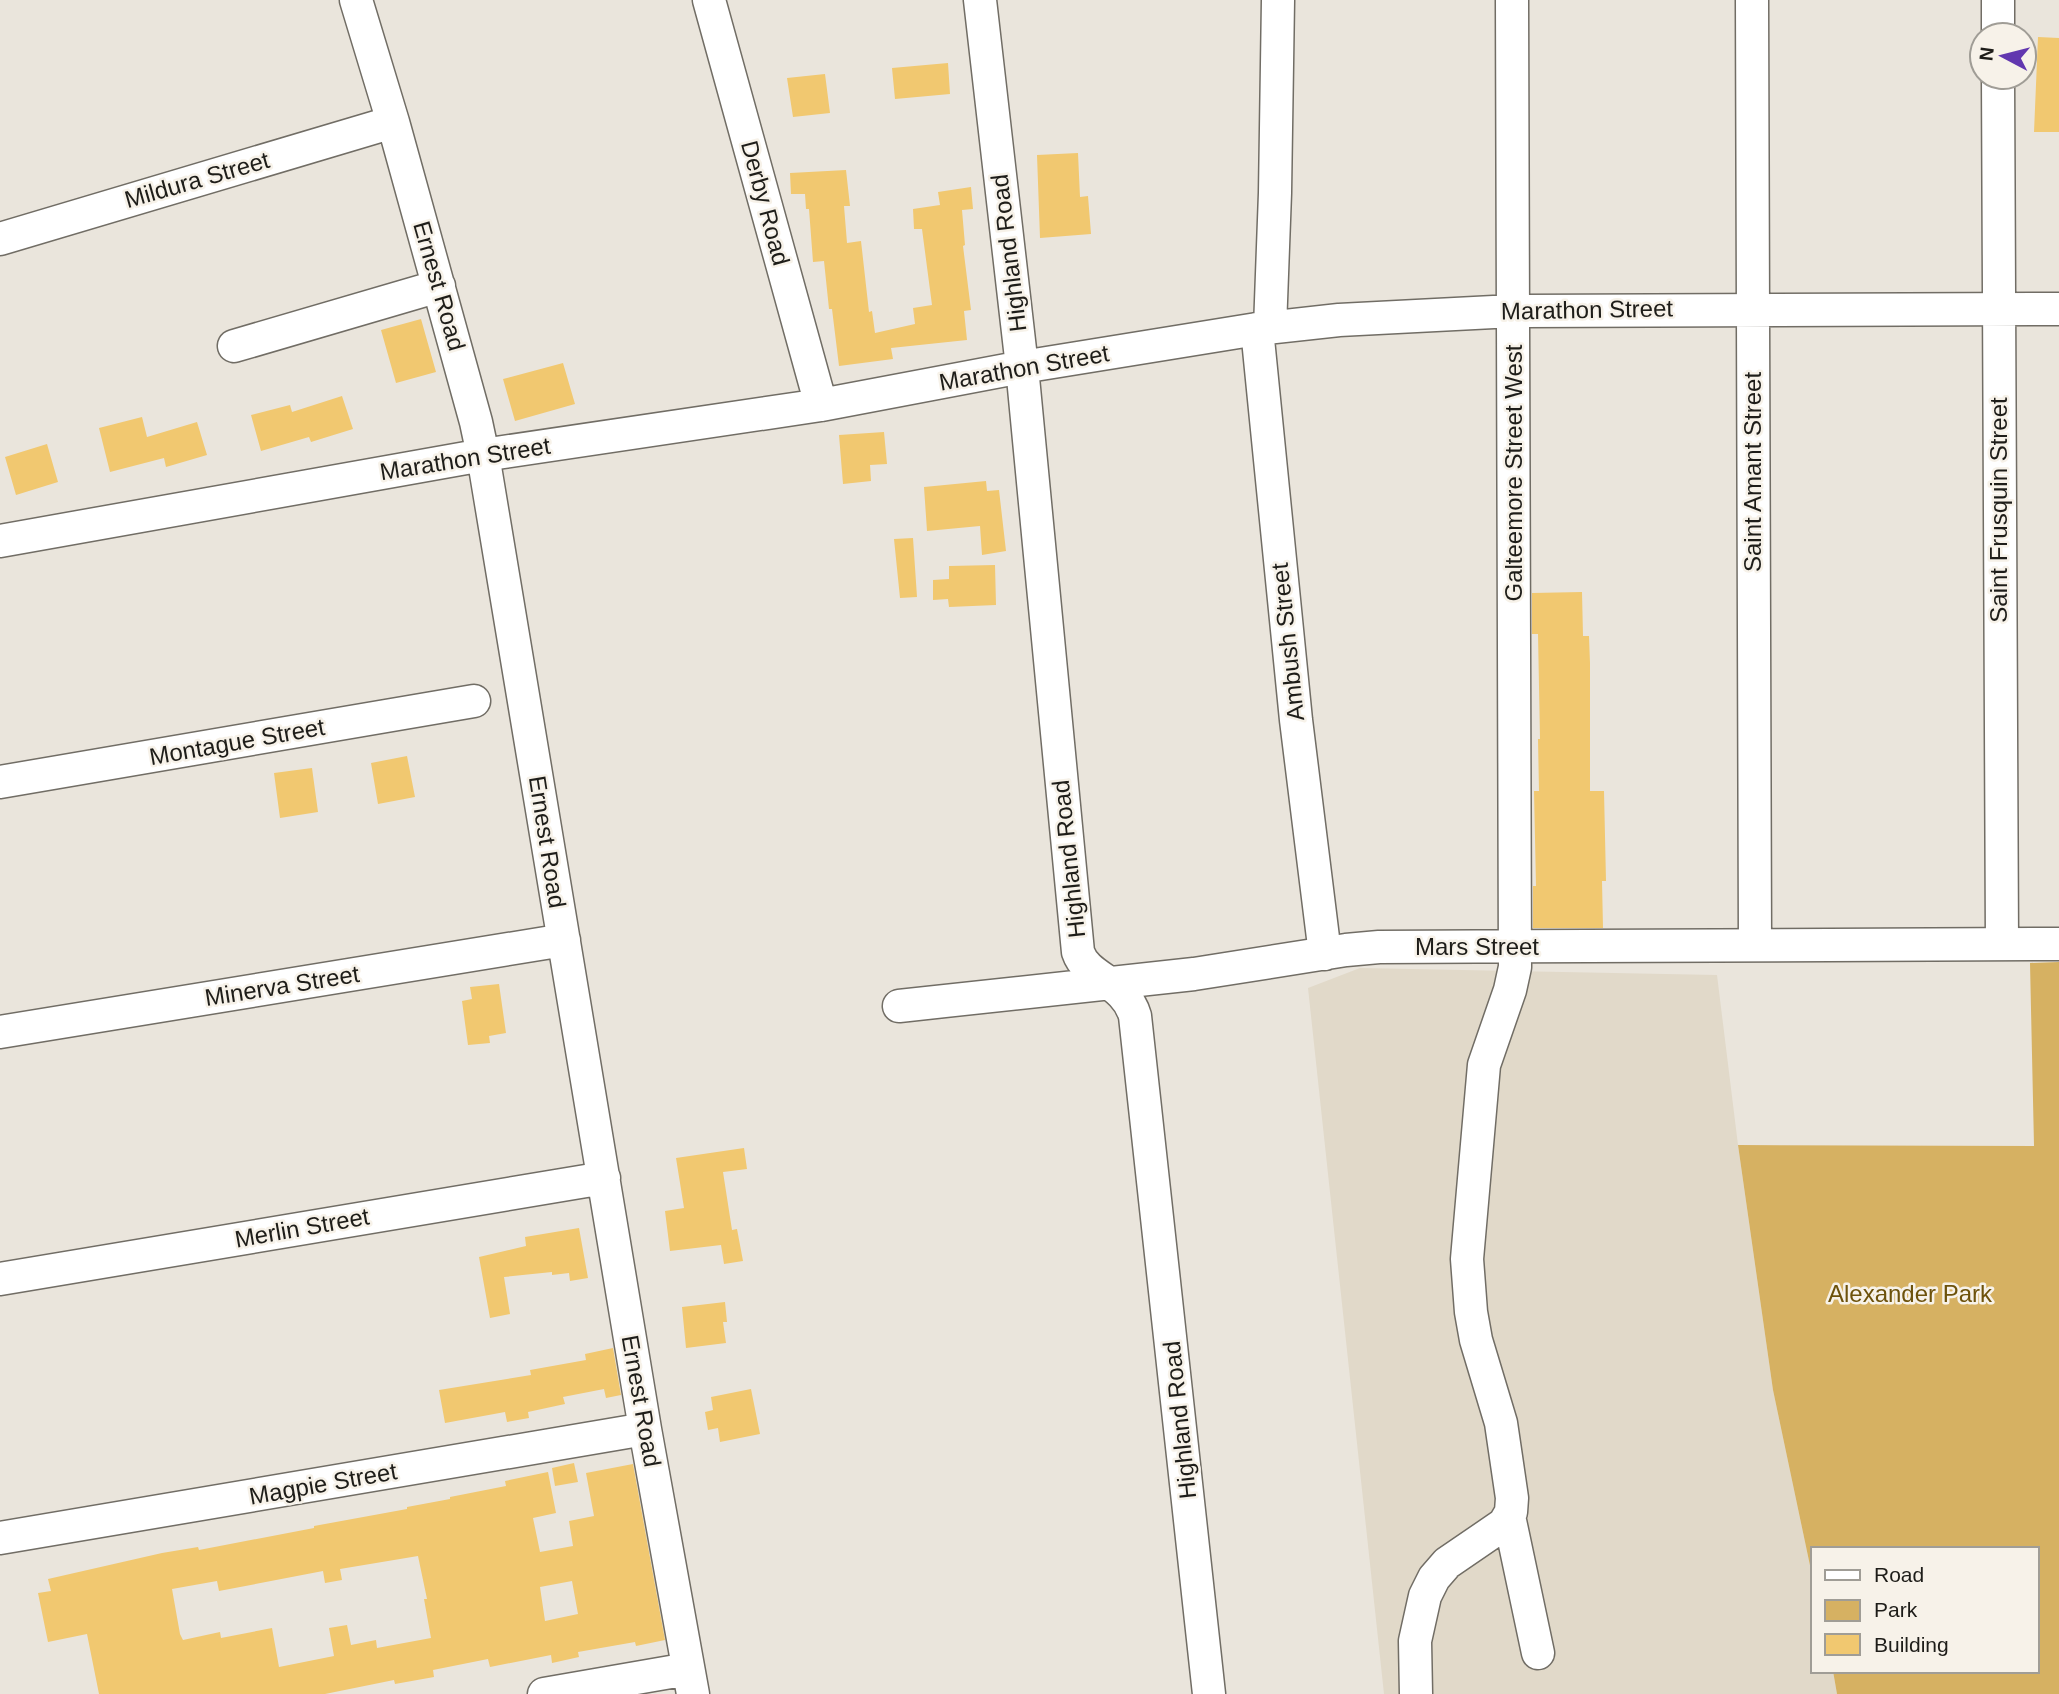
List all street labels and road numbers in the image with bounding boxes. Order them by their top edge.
street label: Derby Road [736,138,795,268]
street label: Mildura Street [121,146,273,213]
street label: Highland Road [985,173,1032,334]
street label: Ernest Road [408,218,471,354]
street label: Marathon Street [1501,294,1674,324]
street label: Marathon Street [937,339,1111,396]
street label: Galteemore Street West [1500,344,1527,602]
street label: Saint Amant Street [1739,372,1766,572]
street label: Saint Frusquin Street [1985,397,2012,623]
street label: Marathon Street [378,432,552,485]
street label: Ambush Street [1266,561,1309,722]
street label: Montague Street [147,713,327,770]
street label: Ernest Road [524,774,571,910]
street label: Highland Road [1047,779,1090,939]
street label: Mars Street [1415,933,1539,960]
street label: Minerva Street [203,960,361,1011]
street label: Merlin Street [233,1202,372,1253]
street label: Ernest Road [617,1333,666,1469]
street label: Highland Road [1158,1340,1201,1500]
street label: Magpie Street [247,1457,399,1510]

